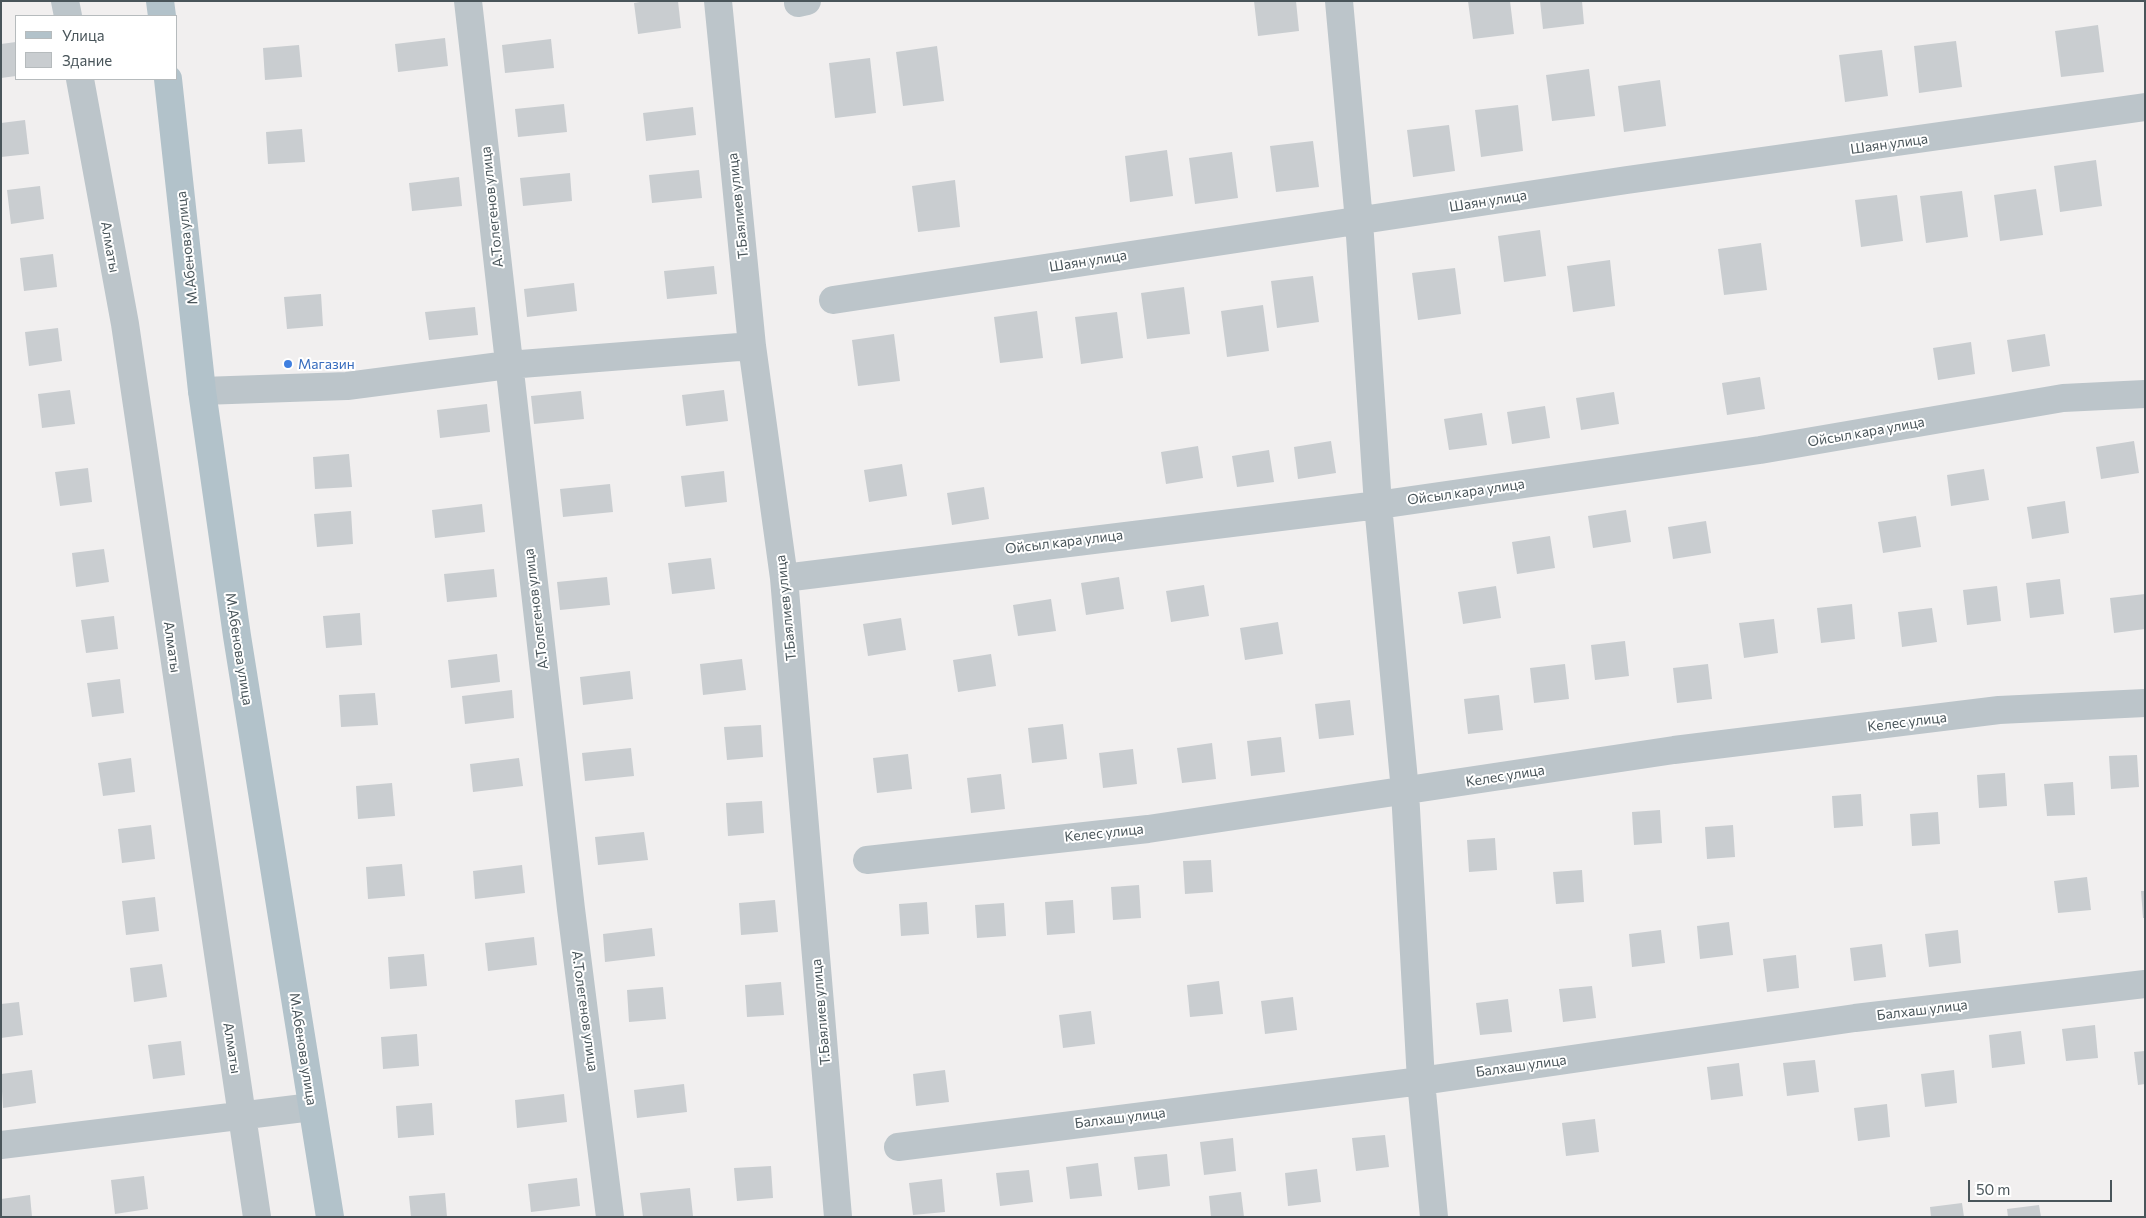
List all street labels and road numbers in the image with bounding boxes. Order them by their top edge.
street label: Шаян улица [1849,130,1929,158]
street label: А.Толегенов улица [477,146,507,268]
street label: Т.Баялиев улица [724,152,752,260]
street label: Шаян улица [1448,187,1528,215]
street label: М.Абенова улица [173,190,201,306]
street label: Алматы [97,220,123,274]
street label: Шаян улица [1048,247,1128,275]
street label: Ойсыл кара улица [1806,413,1926,451]
street label: Ойсыл кара улица [1406,475,1526,509]
street label: Ойсыл кара улица [1004,526,1124,558]
street label: А.Толегенов улица [520,548,552,670]
street label: Т.Баялиев улица [772,554,800,662]
street label: М.Абенова улица [222,591,256,707]
street label: Алматы [160,620,184,674]
street label: Келес улица [1866,709,1948,735]
street label: Келес улица [1464,761,1546,791]
street label: Келес улица [1064,820,1144,846]
street label: А.Толегенов улица [568,950,602,1072]
street label: Т.Баялиев улица [808,958,834,1066]
street label: М.Абенова улица [286,991,320,1107]
street label: Балхаш улица [1876,996,1968,1024]
street label: Алматы [220,1021,244,1075]
street label: Балхаш улица [1475,1051,1567,1081]
street label: Балхаш улица [1074,1104,1166,1132]

